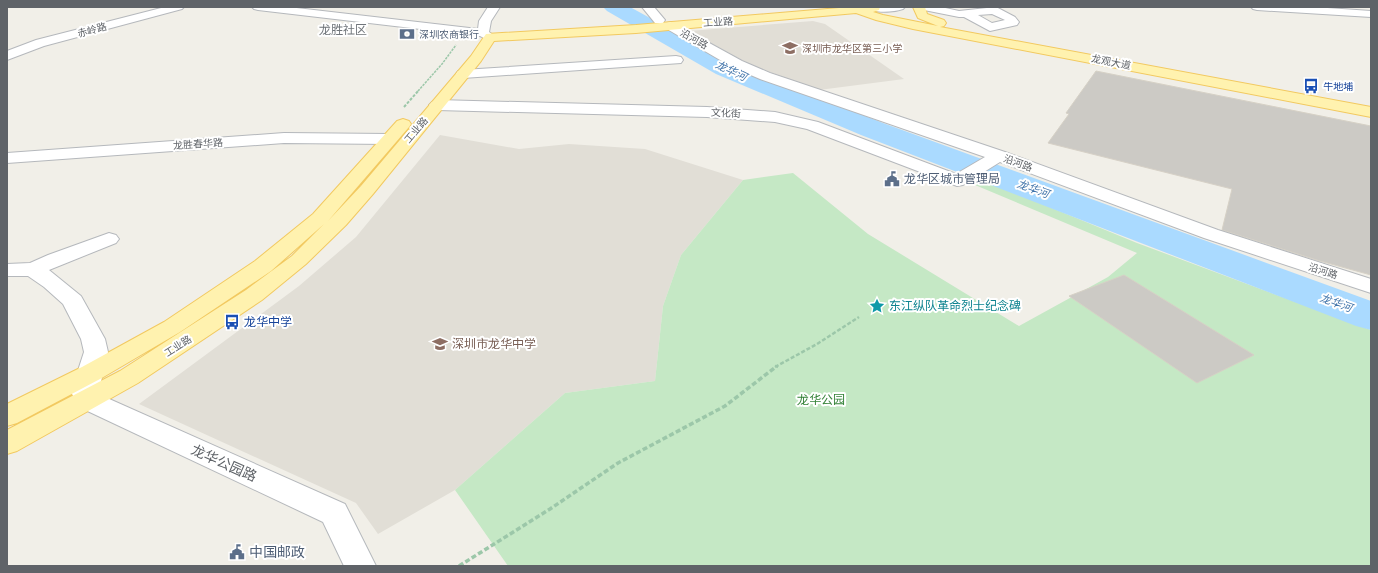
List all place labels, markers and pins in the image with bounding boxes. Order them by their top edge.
bank icon: 深圳农商银行 [398,25,416,43]
place label: 深圳农商银行 [419,29,479,40]
school or university icon: 深圳市龙华区第三小学 [781,39,799,57]
place label: 深圳市龙华区第三小学 [802,43,902,54]
bus stop icon: 牛地埔 [1302,77,1320,95]
place label: 牛地埔 [1323,81,1353,92]
public building icon: 龙华区城市管理局 [883,170,901,188]
place label: 龙华区城市管理局 [904,172,1000,186]
place icon: 东江纵队革命烈士纪念碑 [868,297,886,315]
place label: 东江纵队革命烈士纪念碑 [889,299,1021,313]
bus stop icon: 龙华中学 [223,313,241,331]
place label: 龙华中学 [244,315,292,329]
school or university icon: 深圳市龙华中学 [431,335,449,353]
place label: 深圳市龙华中学 [452,337,536,351]
public building icon: 中国邮政 [228,543,246,561]
place label: 中国邮政 [249,544,305,560]

